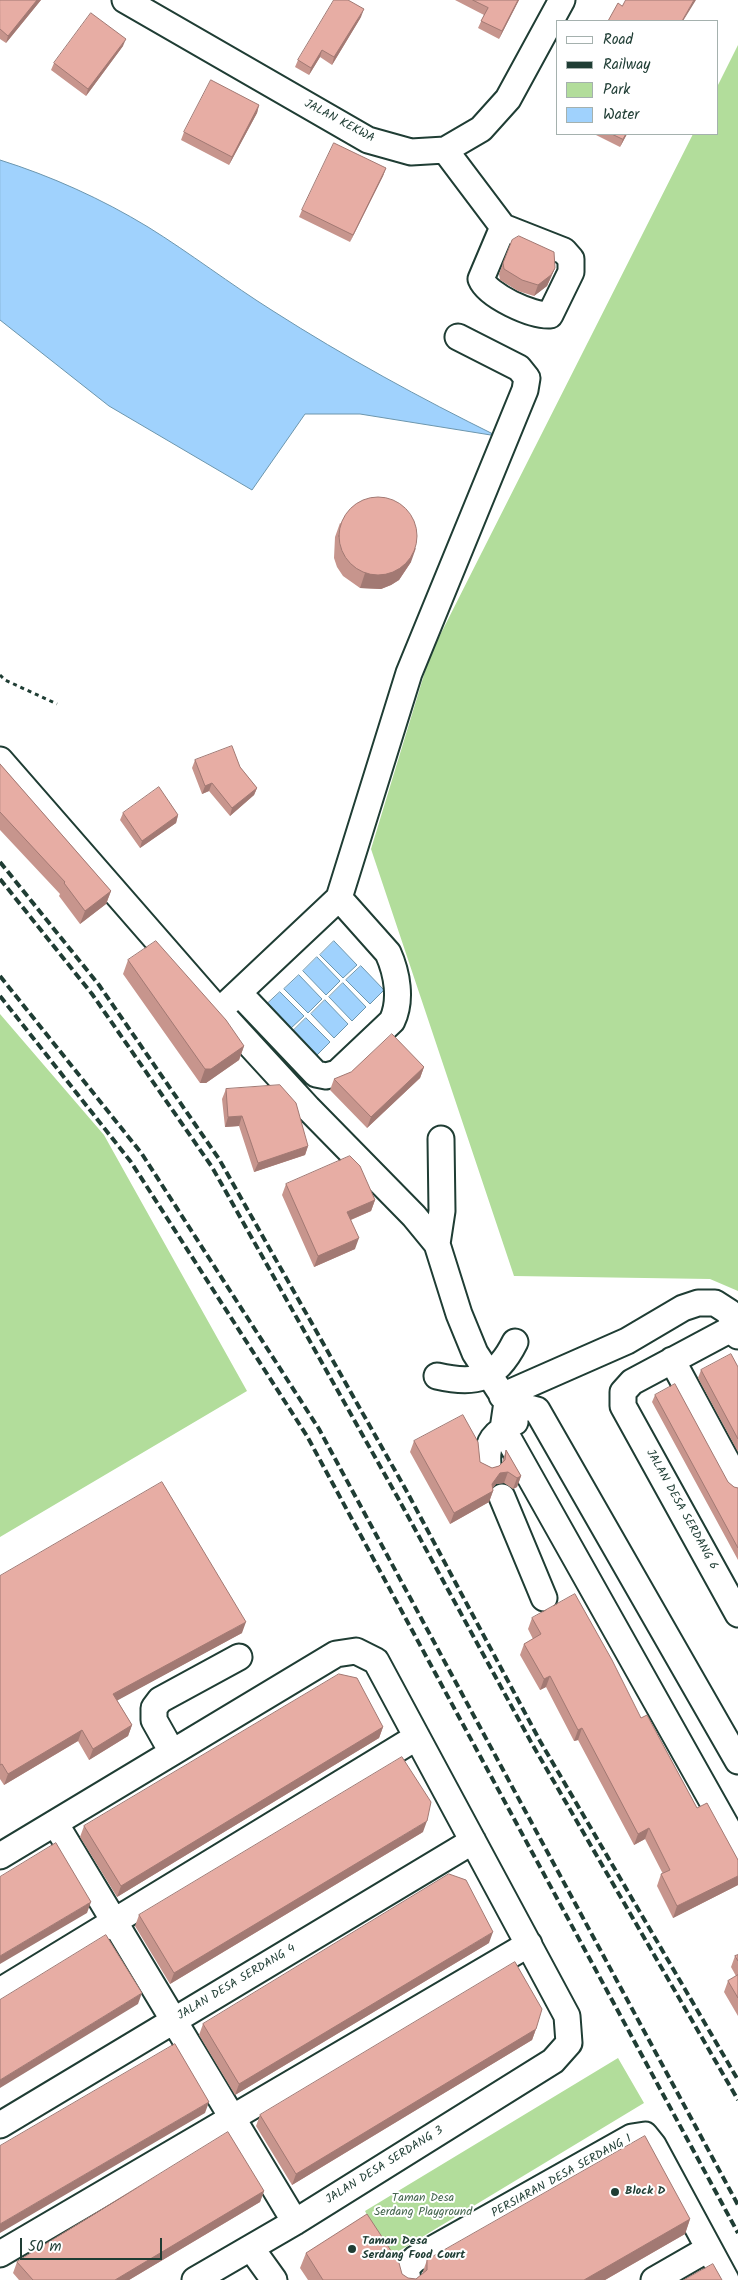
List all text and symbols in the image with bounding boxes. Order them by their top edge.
legend [556,20,718,135]
text: Road [603,28,633,52]
text: Railway [603,53,650,77]
text: Park [603,78,630,102]
street label: JALAN KEKWA [301,97,377,147]
text: Water [603,103,639,127]
street label: JALAN DESA SERDANG 6 [642,1447,720,1573]
street label: JALAN DESA SERDANG 4 [175,1942,299,2024]
street label: JALAN DESA SERDANG 3 [324,2124,446,2208]
street label: PERSIARAN DESA SERDANG 1 [489,2132,635,2222]
place label: Block D [625,2185,666,2199]
marker: Block D [609,2186,621,2198]
park label: Taman Desa Serdang Playground [374,2192,472,2220]
scale bar [22,2228,165,2260]
text: 50 m [28,2235,62,2259]
place label: Taman Desa Serdang Food Court [362,2235,465,2263]
marker: Taman Desa Serdang Food Court [346,2243,358,2255]

